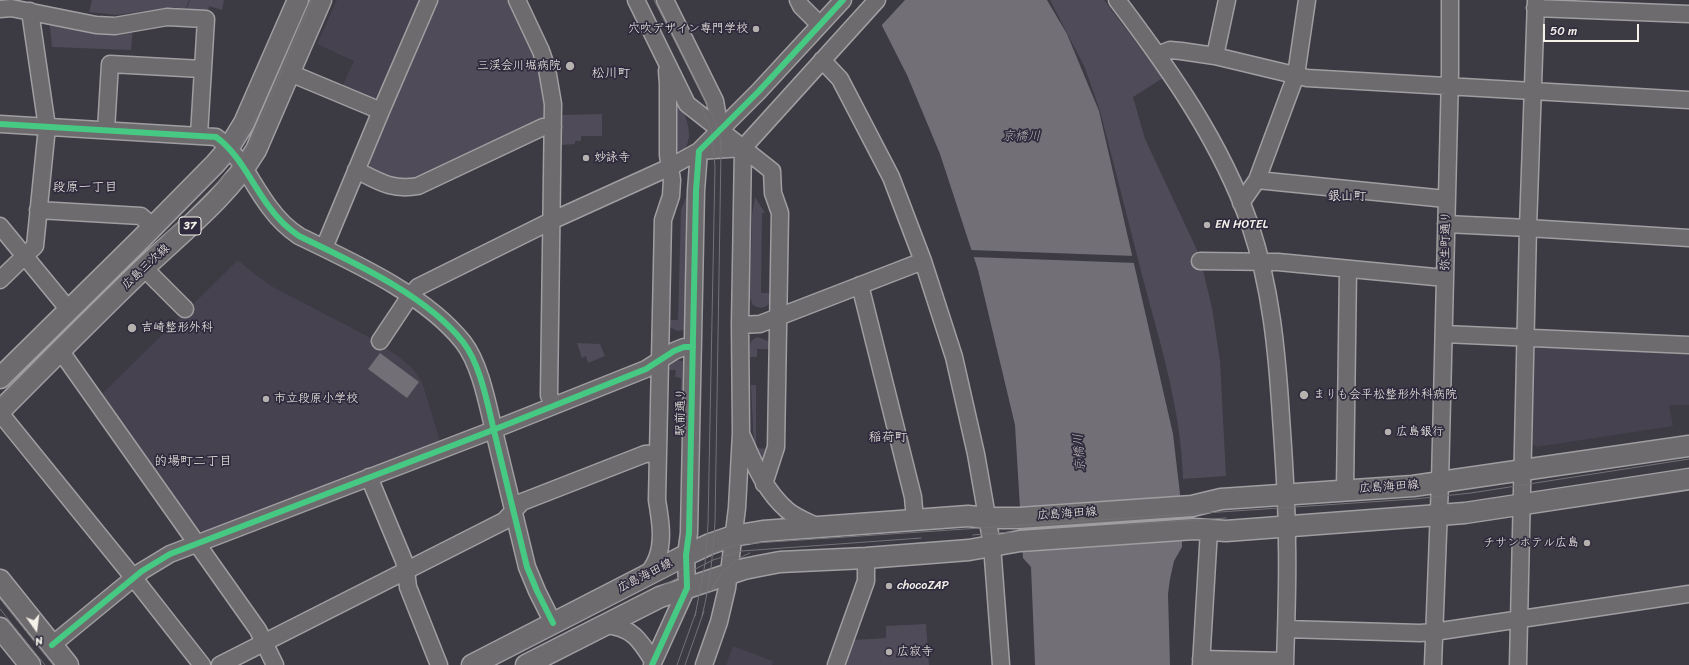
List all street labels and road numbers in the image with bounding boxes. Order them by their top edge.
street label: 弥生町通り [1438,211,1454,271]
road number: 37 [179,217,201,235]
street label: 広島三次線 [119,241,173,293]
street label: 駅前通り [673,388,689,436]
street label: 広島海田線 [1359,478,1419,496]
street label: 広島海田線 [1037,505,1097,523]
street label: 広島海田線 [615,556,675,596]

